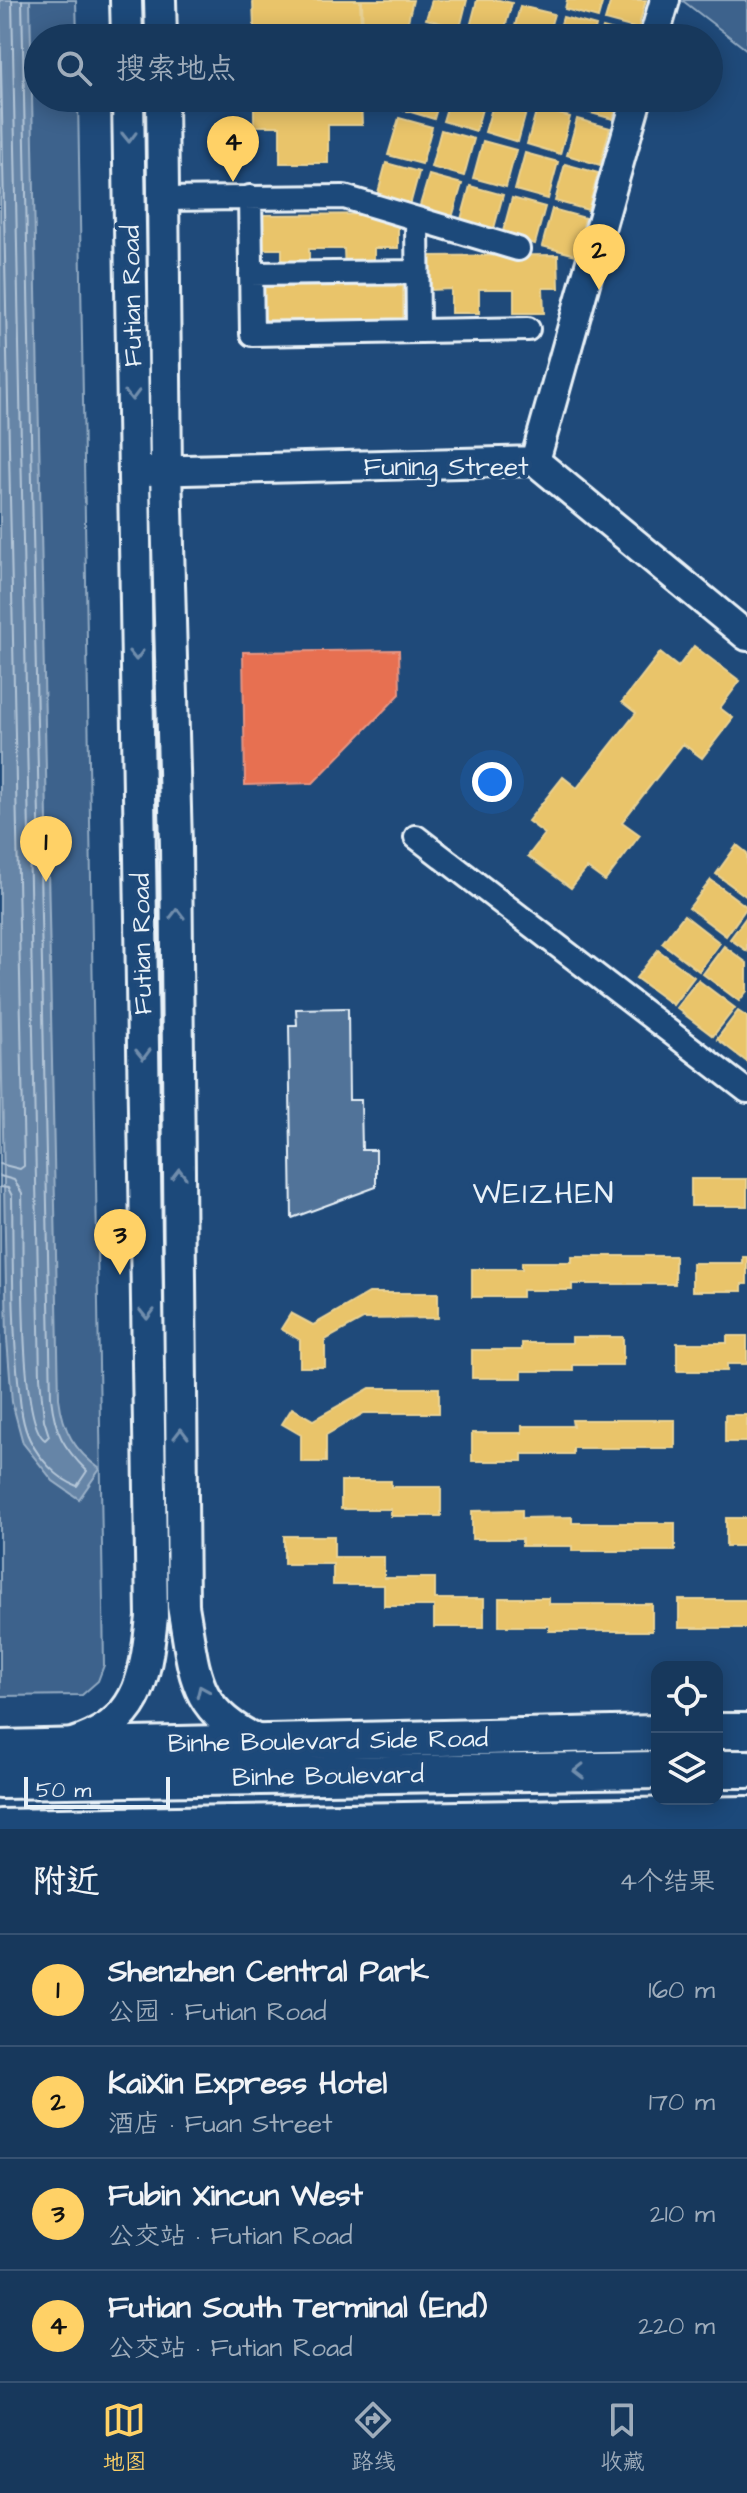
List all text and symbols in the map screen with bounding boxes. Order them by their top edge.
search box [24,24,723,112]
icon: search [52,46,96,90]
text: 搜索地点 [116,48,236,90]
pin: 4 [207,116,259,182]
one-way arrow [120,131,138,144]
pin: 2 [573,224,625,290]
street label: Futian Road [113,225,151,367]
one-way arrow [123,389,141,402]
street label: Funing Street [363,449,529,487]
one-way arrow [127,649,145,662]
your location [472,762,512,802]
pin: 1 [20,816,72,882]
street label: Futian Road [123,873,161,1015]
one-way arrow [168,907,186,920]
one-way arrow [134,1048,152,1061]
one-way arrow [170,1167,188,1180]
district label: WEIZHEN [473,1173,615,1215]
pin: 3 [94,1209,146,1275]
one-way arrow [138,1308,156,1321]
one-way arrow [172,1427,190,1440]
map controls [651,1661,723,1805]
button: locate [651,1661,723,1733]
one-way arrow [196,1685,212,1700]
street label: Binhe Boulevard Side Road [168,1720,488,1762]
button: layers [651,1733,723,1805]
street label: Binhe Boulevard [232,1756,424,1796]
one-way arrow [572,1763,585,1780]
scale bar [24,1773,170,1809]
text: 50 m [36,1775,91,1806]
text: 附近 [32,1858,100,1906]
text: 4个结果 [619,1864,715,1900]
text: Shenzhen Central Park [108,1951,429,1993]
text: 1 [56,1972,60,2008]
text: 160 m [648,1972,715,2008]
text: 公园 · Futian Road [108,1994,327,2030]
text: KaiXin Express Hotel [108,2063,387,2105]
text: 2 [51,2084,65,2120]
text: 170 m [649,2084,715,2120]
text: 酒店 · Fuan Street [108,2106,333,2142]
text: Fubin Xincun West [108,2175,363,2217]
text: 3 [51,2196,65,2232]
text: 210 m [650,2196,715,2232]
text: 公交站 · Futian Road [108,2218,353,2254]
text: Futian South Terminal (End) [108,2287,487,2329]
text: 4 [49,2308,67,2344]
text: 220 m [638,2308,715,2344]
text: 公交站 · Futian Road [108,2330,353,2366]
tab: 地图 [102,2398,147,2478]
tab: 路线 [351,2398,396,2478]
tab: 收藏 [600,2398,645,2478]

